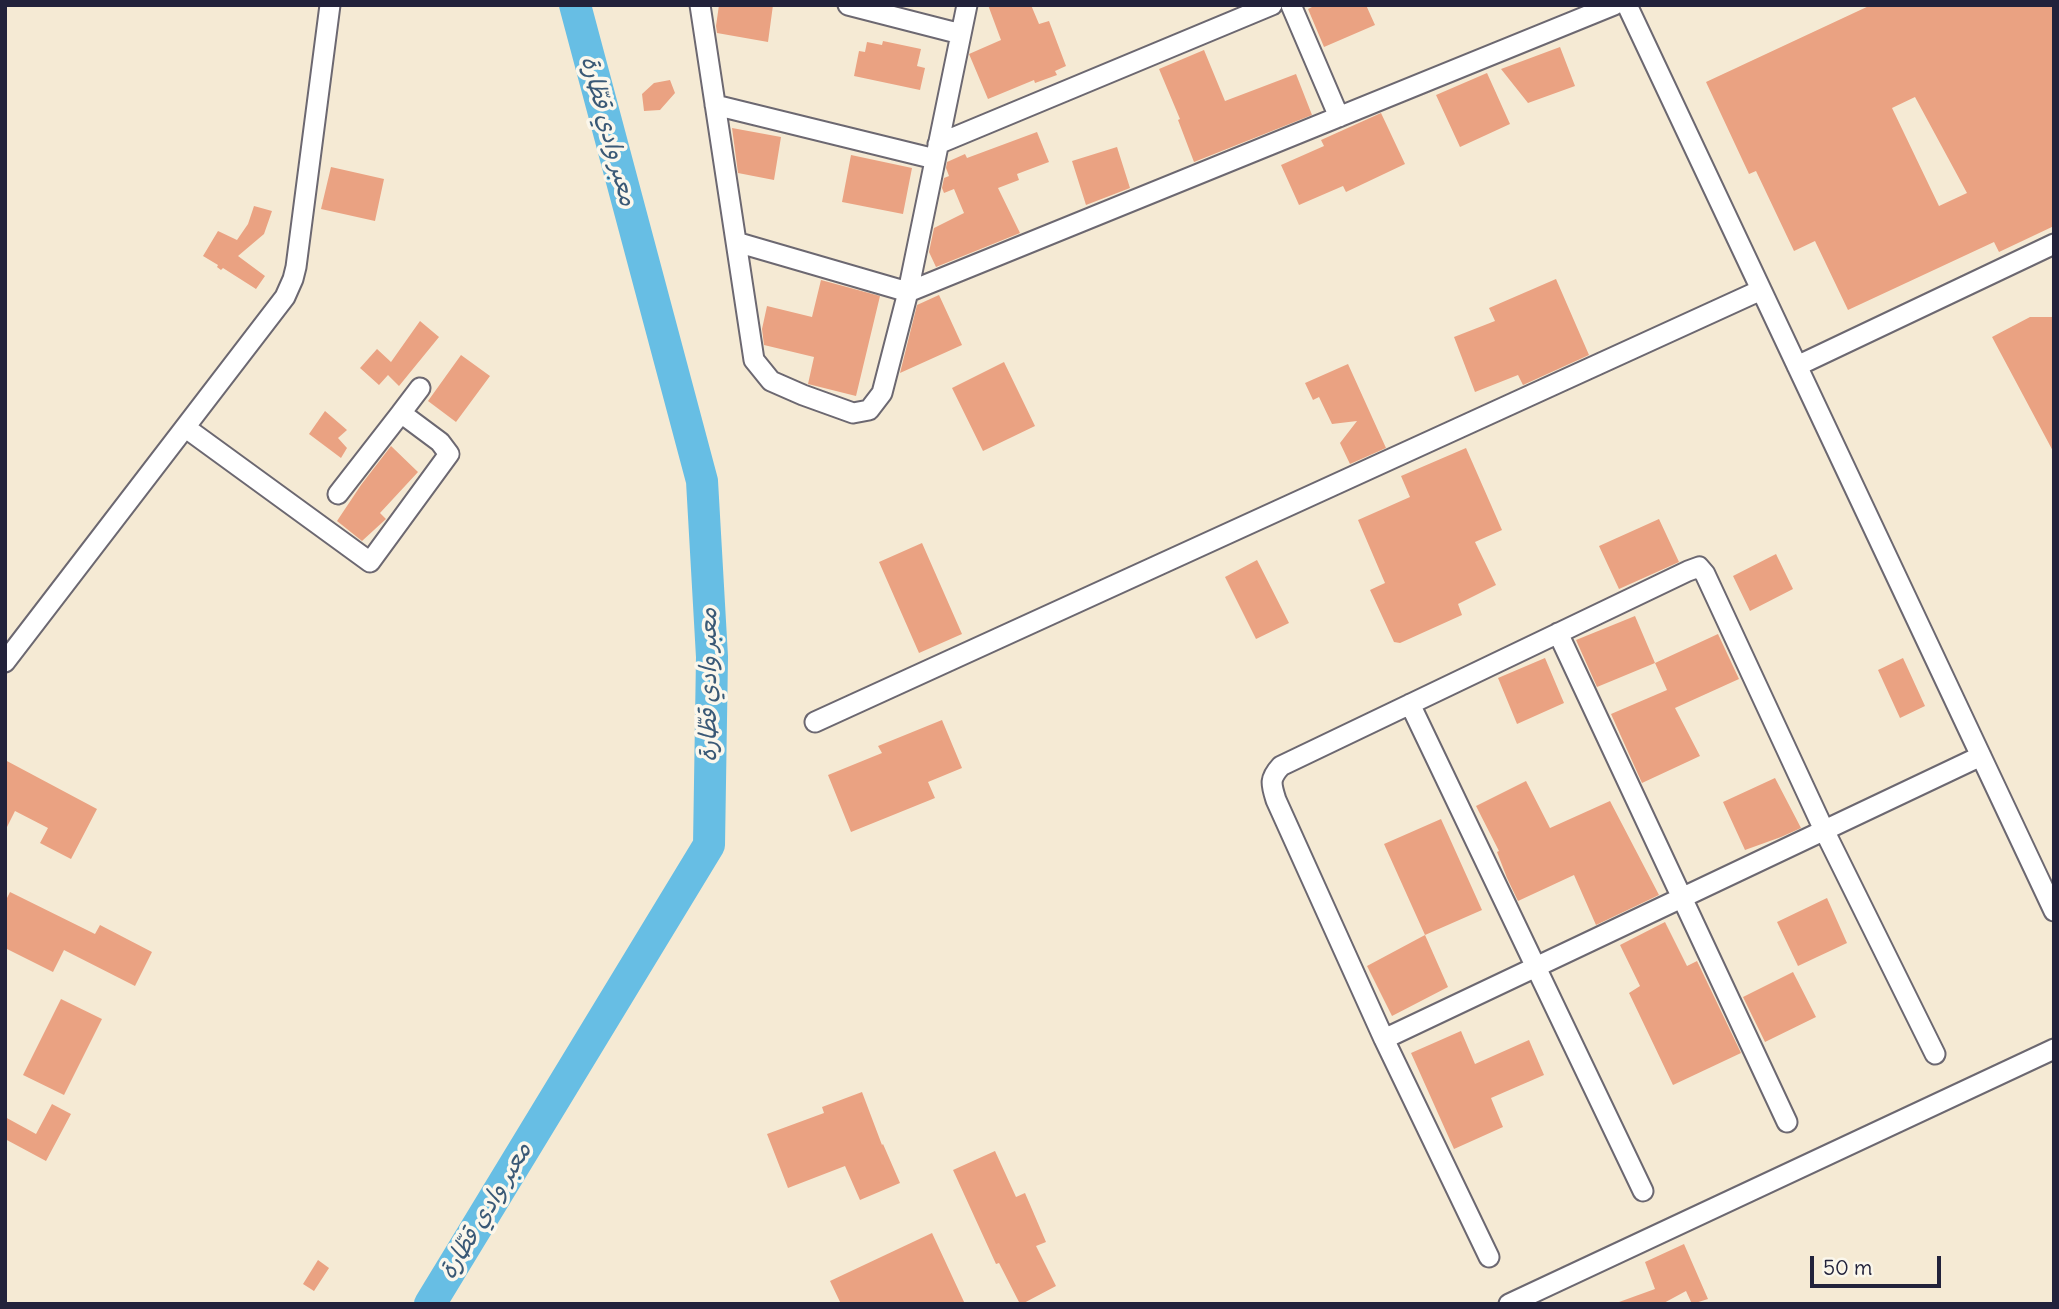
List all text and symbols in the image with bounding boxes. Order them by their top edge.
water label: معبر وادي قطّارة [574,53,642,209]
water label: معبر وادي قطّارة [695,608,723,762]
water label: معبر وادي قطّارة [434,1137,538,1285]
scale bar [1814,1242,1945,1286]
text: 50 m [1823,1254,1872,1281]

